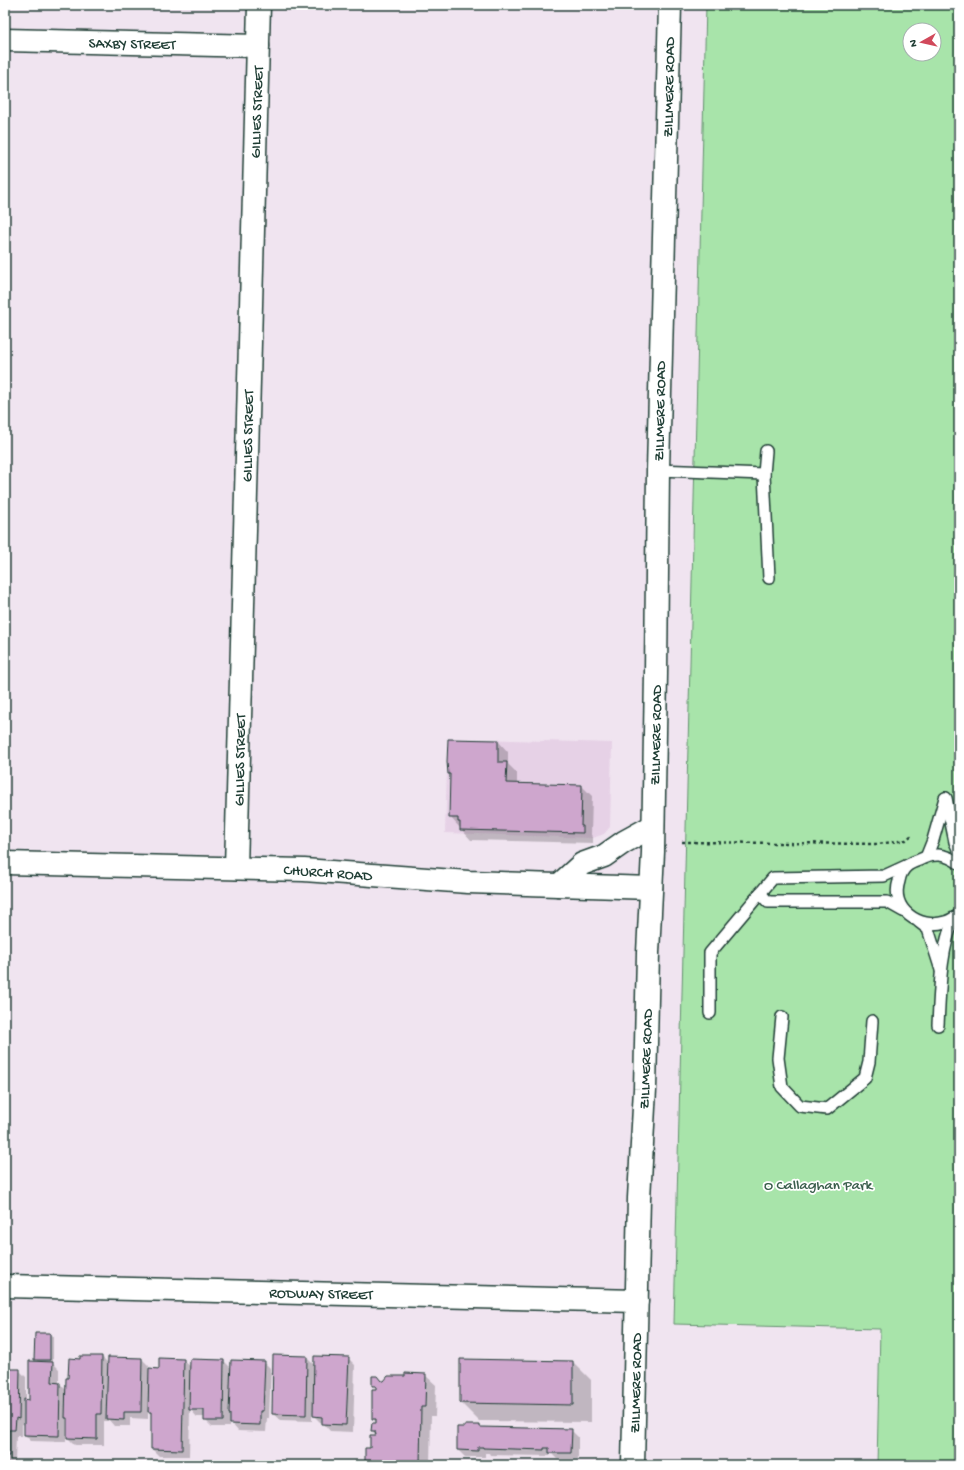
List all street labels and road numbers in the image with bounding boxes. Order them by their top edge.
street label: SAXBY STREET [88,35,177,55]
street label: ZILLMERE ROAD [660,37,680,137]
street label: GILLIES STREET [247,64,269,159]
street label: ZILLMERE ROAD [651,361,671,461]
street label: GILLIES STREET [239,388,259,482]
street label: ZILLMERE ROAD [647,685,667,785]
street label: GILLIES STREET [231,712,251,806]
street label: CHURCH ROAD [283,862,373,886]
street label: ZILLMERE ROAD [636,1008,658,1110]
street label: RODWAY STREET [269,1285,374,1305]
street label: ZILLMERE ROAD [627,1333,647,1433]

